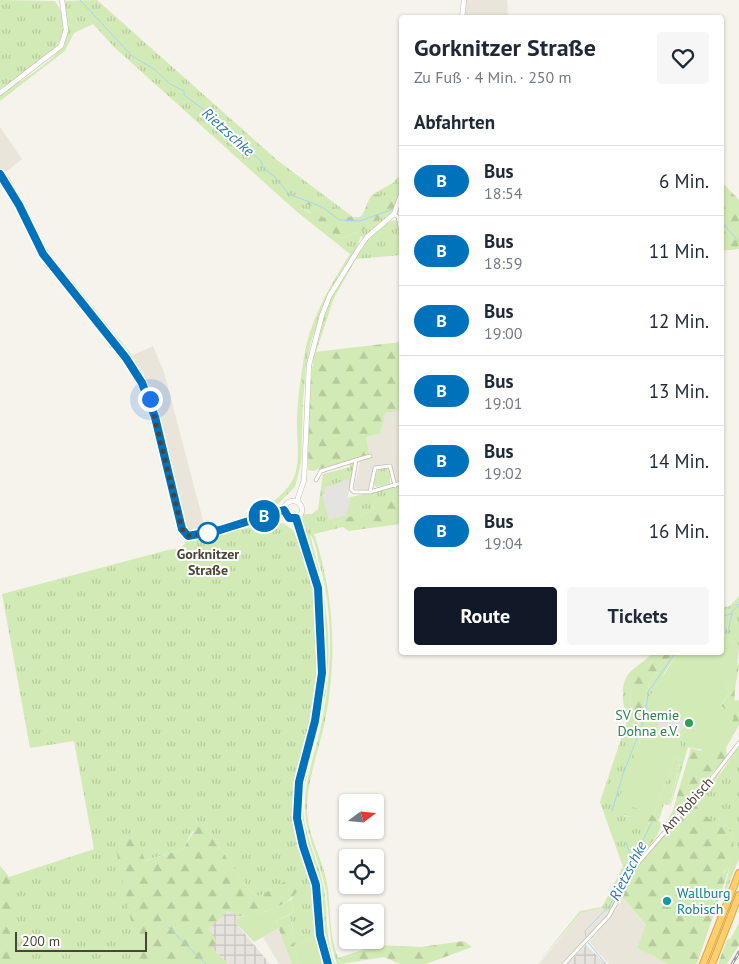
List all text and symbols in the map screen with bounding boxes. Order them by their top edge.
text: Gorknitzer Straße [414,32,596,63]
button: heart [657,32,709,84]
text: Zu Fuß · 4 Min. · 250 m [414,67,572,87]
water label: Rietzschke [198,103,258,160]
text: Abfahrten [414,110,495,134]
text: Bus [484,159,513,183]
text: B [436,169,447,192]
text: 6 Min. [659,169,709,193]
text: 18:54 [484,183,522,203]
text: Bus [484,229,513,253]
text: B [436,239,447,262]
text: 11 Min. [649,239,709,263]
text: 18:59 [484,253,522,273]
text: Bus [484,299,513,323]
text: B [436,309,447,332]
text: 12 Min. [649,309,709,333]
text: 19:00 [484,323,522,343]
text: Bus [484,369,513,393]
text: B [436,379,447,402]
text: 13 Min. [649,379,709,403]
your location [138,387,163,412]
text: 19:01 [484,393,522,413]
text: Bus [484,439,513,463]
text: B [436,449,447,472]
text: 14 Min. [649,449,709,473]
text: 19:02 [484,463,522,483]
line badge: B [248,500,280,532]
text: B [259,504,269,527]
text: Bus [484,509,513,533]
text: B [436,519,447,542]
text: 16 Min. [649,519,709,543]
marker: Gorknitzer Straße [197,522,219,544]
text: 19:04 [484,533,522,553]
place label: Gorknitzer Straße [177,545,239,579]
button: Route [414,587,557,645]
button: Tickets [567,587,709,645]
place label: SV Chemie Dohna e.V. [615,706,679,740]
marker: SV Chemie Dohna e.V. [683,717,695,729]
street label: Am Robisch [657,773,717,837]
north arrow [339,794,384,839]
map controls [339,794,384,949]
water label: Rietzschke [605,838,651,904]
button: locate [339,849,384,894]
place label: Wallburg Robisch [677,884,731,918]
marker: Wallburg Robisch [661,895,673,907]
button: layers [339,904,384,949]
scale bar [15,929,148,952]
text: 200 m [22,932,60,950]

